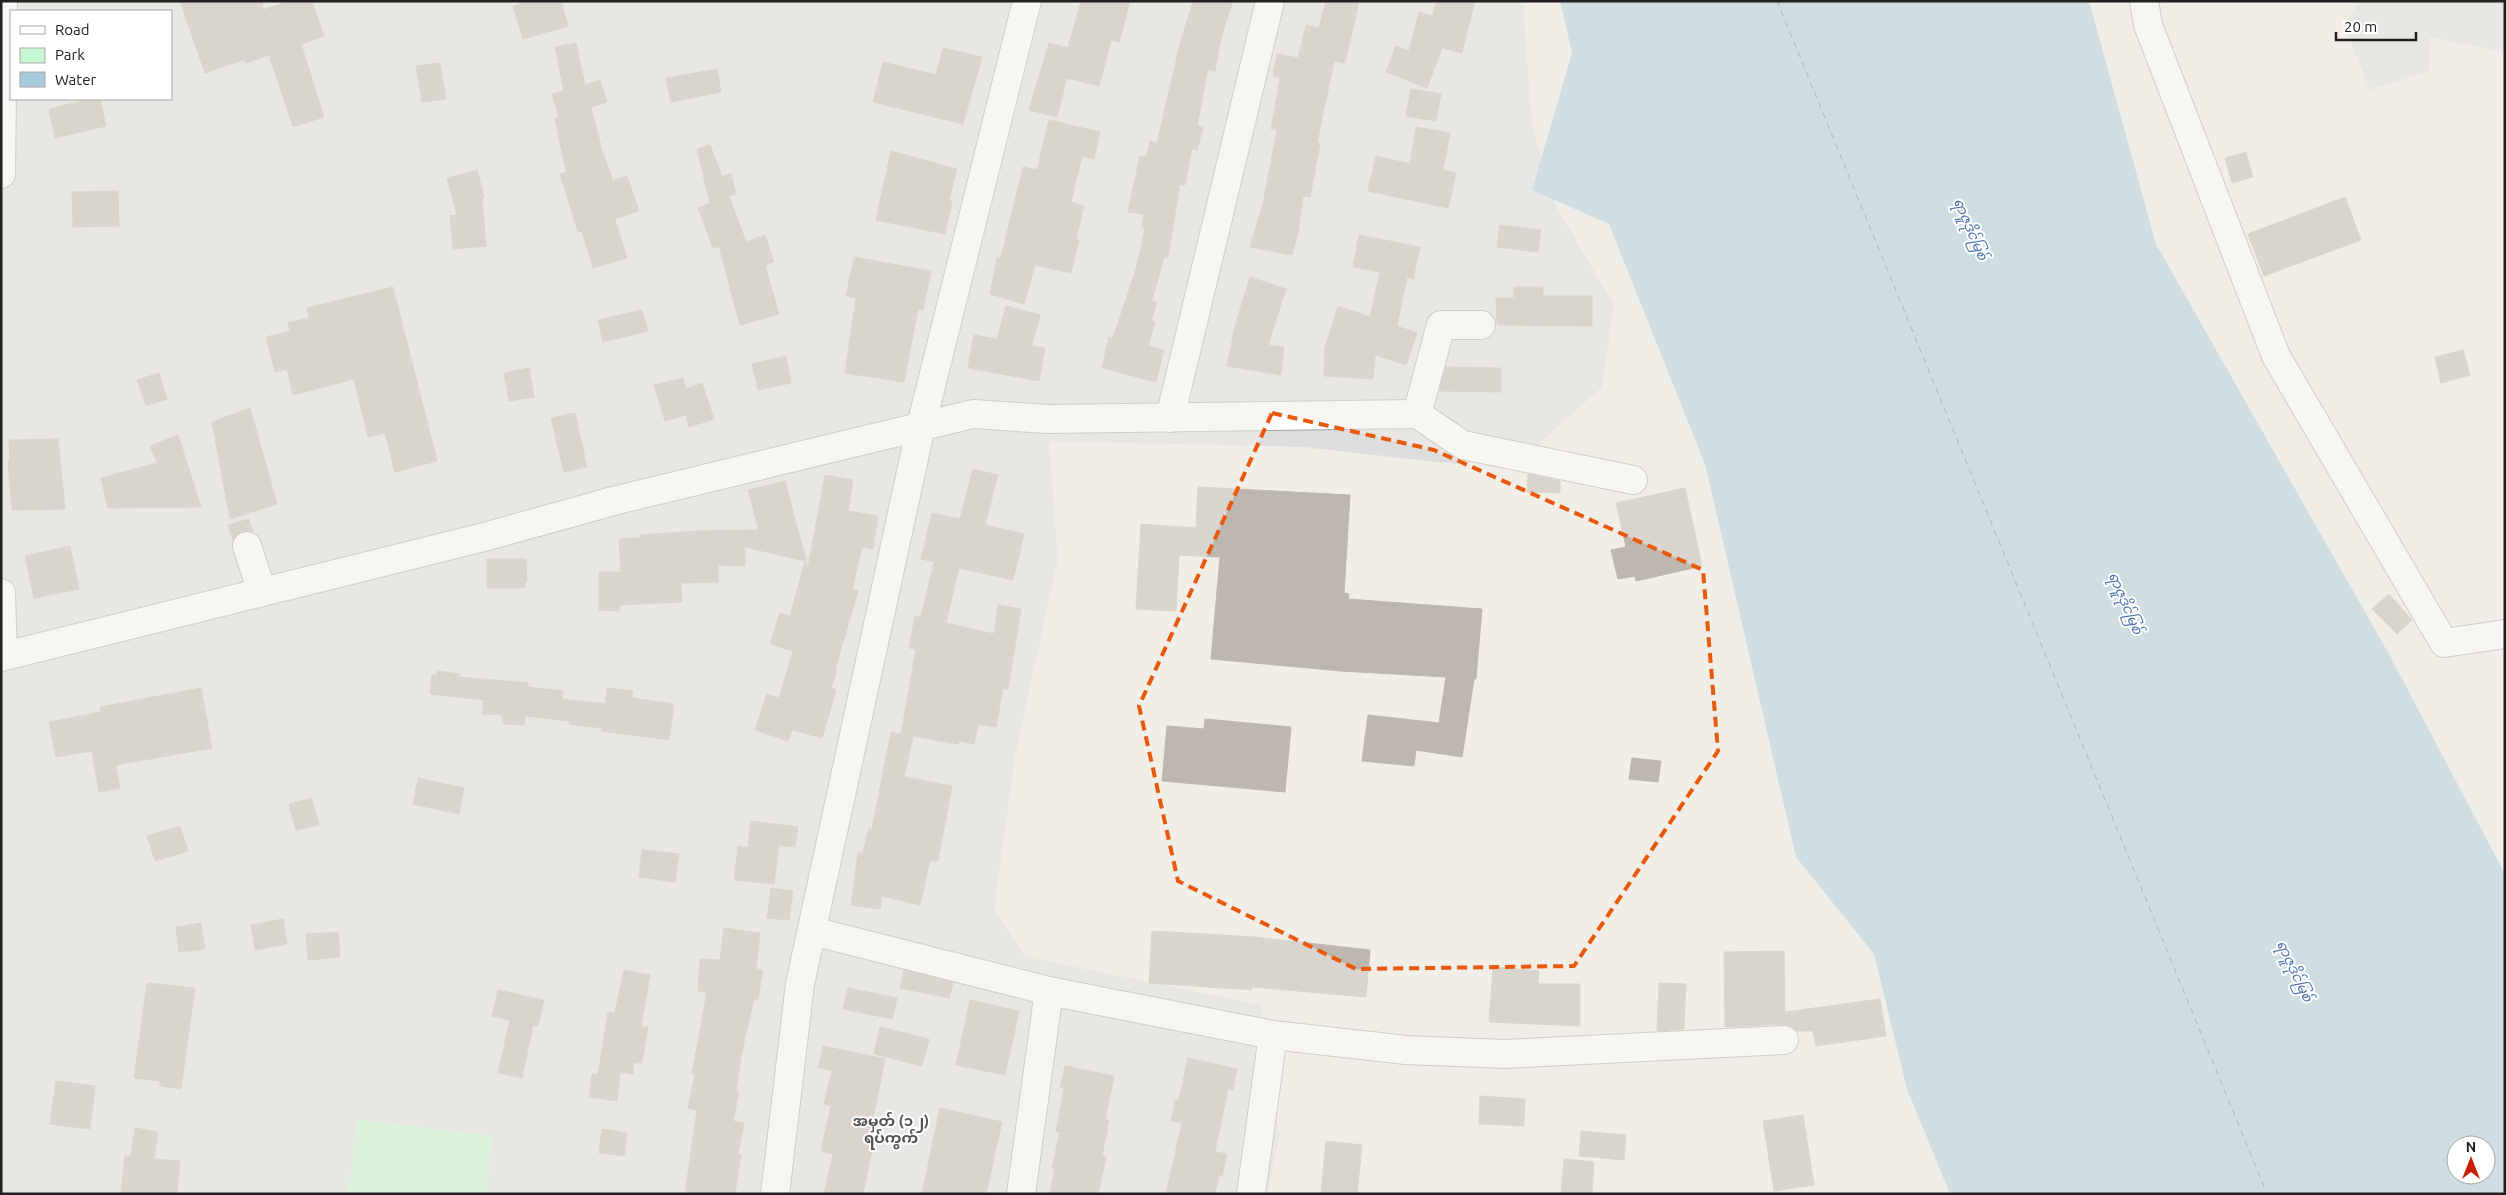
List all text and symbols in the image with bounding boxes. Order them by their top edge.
legend [10,10,172,100]
scale bar [2336,10,2416,42]
text: 20 m [2344,18,2377,35]
text: Road [55,21,90,38]
text: Park [55,46,85,63]
text: Water [55,71,96,88]
water label: ရာဇူဒိုင်မြစ် [1947,195,1994,265]
water label: ရာဇူဒိုင်မြစ် [2102,569,2149,639]
water label: ရာဇူဒိုင်မြစ် [2270,937,2319,1007]
district label: အမှတ် (၁၂) ရပ်ကွက် [853,1111,929,1150]
north arrow [2446,1135,2496,1185]
text: N [2466,1139,2476,1155]

